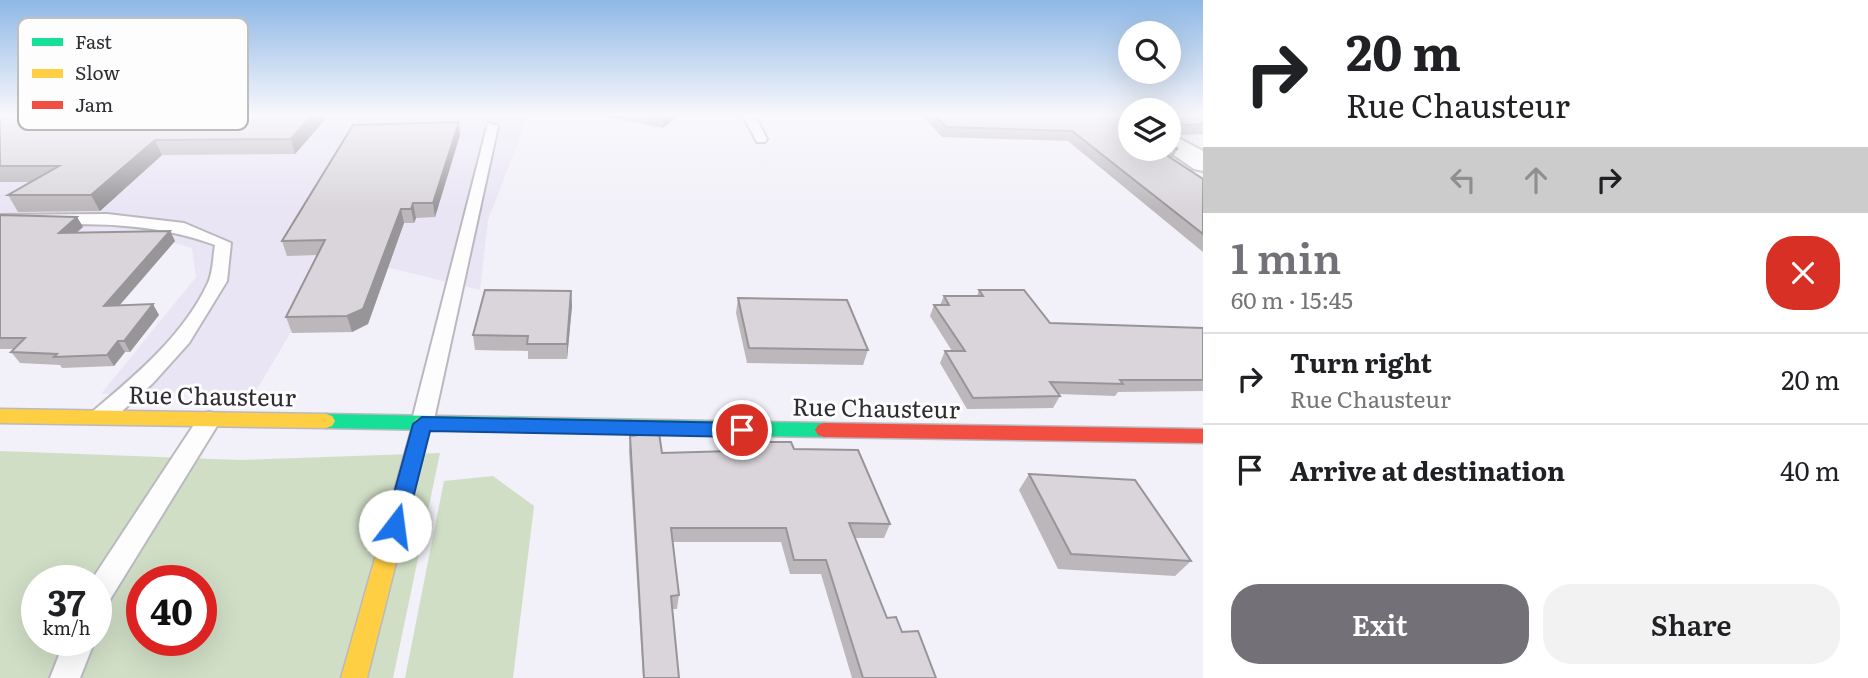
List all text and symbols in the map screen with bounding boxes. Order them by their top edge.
text: 20 m [1346,13,1461,86]
legend [18,18,248,130]
map controls [1118,21,1181,161]
button: search [1118,21,1181,84]
text: Fast [75,27,112,55]
icon: right [1231,28,1322,119]
text: Slow [75,58,120,86]
text: Rue Chausteur [1346,80,1570,128]
text: Jam [75,90,113,118]
button: layers [1118,98,1181,161]
icon: left [1444,161,1482,199]
icon: ahead [1517,161,1555,199]
icon: right [1590,161,1628,199]
text: 1 min [1231,225,1341,287]
button: close [1766,236,1840,310]
text: 60 m · 15:45 [1231,282,1353,316]
text: Turn right [1290,342,1432,381]
text: 20 m [1781,359,1840,398]
icon: right [1231,360,1269,398]
street label: Rue Chausteur [128,376,297,413]
text: Rue Chausteur [1290,381,1451,415]
street label: Rue Chausteur [792,388,961,425]
pin [712,400,772,460]
icon: arrive [723,411,761,449]
text: Arrive at destination [1290,450,1565,489]
text: 40 m [1780,450,1840,489]
icon: arrive [1231,451,1269,489]
position arrow [358,489,432,563]
speed limit sign: 40 [126,565,217,656]
text: 37 [48,575,85,627]
button: Exit [1231,584,1529,664]
button: Share [1543,584,1840,664]
text: km/h [43,614,90,641]

